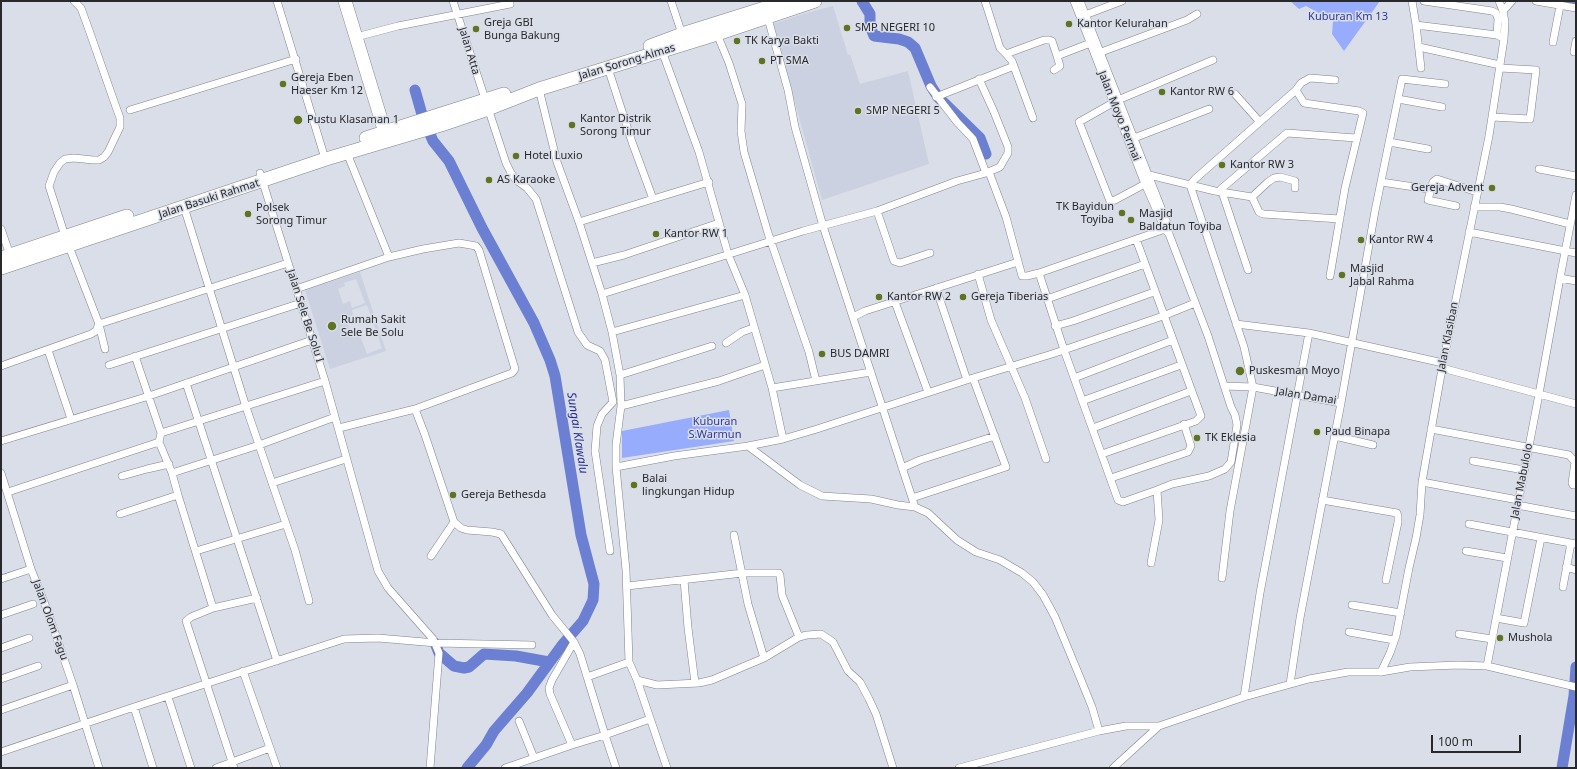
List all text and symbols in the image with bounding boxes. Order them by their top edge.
park label: Kuburan Km 13 [1308,10,1388,24]
place label: Greja GBI Bunga Bakung [484,16,560,42]
place label: Kantor Kelurahan [1077,17,1168,31]
marker: Kantor Kelurahan [1064,19,1074,29]
place label: SMP NEGERI 10 [855,21,935,35]
marker: SMP NEGERI 10 [842,23,852,33]
marker: Greja GBI Bunga Bakung [471,24,481,34]
street label: Jalan Atta [456,26,482,76]
place label: TK Karya Bakti [745,34,819,48]
marker: TK Karya Bakti [732,36,742,46]
street label: Jalan Sorong-Aimas [577,41,677,83]
place label: PT SMA [770,54,809,68]
marker: PT SMA [757,56,767,66]
street label: Jalan Moyo Permai [1095,69,1143,163]
place label: Gereja Eben Haeser Km 12 [291,71,363,97]
marker: Gereja Eben Haeser Km 12 [278,79,288,89]
place label: Kantor RW 6 [1170,85,1234,99]
marker: Kantor RW 6 [1157,87,1167,97]
place label: SMP NEGERI 5 [866,104,940,118]
marker: SMP NEGERI 5 [853,106,863,116]
place label: Kantor Distrik Sorong Timur [580,112,651,138]
place label: Pustu Klasaman 1 [307,113,399,127]
marker: Pustu Klasaman 1 [292,114,304,126]
marker: Kantor Distrik Sorong Timur [567,120,577,130]
place label: Hotel Luxio [524,149,583,163]
marker: Hotel Luxio [511,151,521,161]
place label: Kantor RW 3 [1230,158,1294,172]
marker: Kantor RW 3 [1217,160,1227,170]
place label: AS Karaoke [497,173,555,187]
marker: AS Karaoke [484,175,494,185]
street label: Jalan Basuki Rahmat [157,176,261,222]
place label: Gereja Advent [1411,181,1484,195]
marker: Gereja Advent [1487,183,1497,193]
place label: TK Bayidun Toyiba [1056,200,1114,226]
place label: Polsek Sorong Timur [256,201,327,227]
place label: Masjid Baldatun Toyiba [1139,207,1222,233]
marker: TK Bayidun Toyiba [1117,208,1127,218]
marker: Polsek Sorong Timur [243,209,253,219]
marker: Masjid Baldatun Toyiba [1126,215,1136,225]
place label: Kantor RW 1 [664,227,728,241]
marker: Kantor RW 1 [651,229,661,239]
place label: Kantor RW 4 [1369,233,1433,247]
marker: Kantor RW 4 [1356,235,1366,245]
place label: Masjid Jabal Rahma [1350,262,1414,288]
street label: Jalan Sele Be Solu I [284,268,326,364]
marker: Masjid Jabal Rahma [1337,270,1347,280]
place label: Kantor RW 2 [887,290,951,304]
place label: Gereja Tiberias [971,290,1048,304]
marker: Kantor RW 2 [874,292,884,302]
marker: Gereja Tiberias [958,292,968,302]
street label: Jalan Klasiban [1435,301,1461,373]
place label: Rumah Sakit Sele Be Solu [341,313,406,339]
marker: Rumah Sakit Sele Be Solu [326,320,338,332]
place label: BUS DAMRI [830,347,889,361]
marker: BUS DAMRI [817,349,827,359]
place label: Puskesman Moyo [1249,364,1340,378]
marker: Puskesman Moyo [1234,365,1246,377]
street label: Jalan Damai [1275,385,1337,407]
water label: Sungai Klawalu [563,391,591,475]
park label: Kuburan S.Warmun [689,415,741,441]
place label: Paud Binapa [1325,425,1390,439]
marker: Paud Binapa [1312,427,1322,437]
place label: TK Eklesia [1205,431,1256,445]
marker: TK Eklesia [1192,433,1202,443]
street label: Jalan Mabulolo [1508,442,1536,520]
place label: Balai lingkungan Hidup [642,472,735,498]
marker: Balai lingkungan Hidup [629,480,639,490]
place label: Gereja Bethesda [461,488,546,502]
marker: Gereja Bethesda [448,490,458,500]
street label: Jalan Olom Fagu [29,578,71,662]
place label: Mushola [1508,631,1553,645]
marker: Mushola [1495,633,1505,643]
scale bar [1433,727,1523,753]
text: 100 m [1438,733,1473,750]

